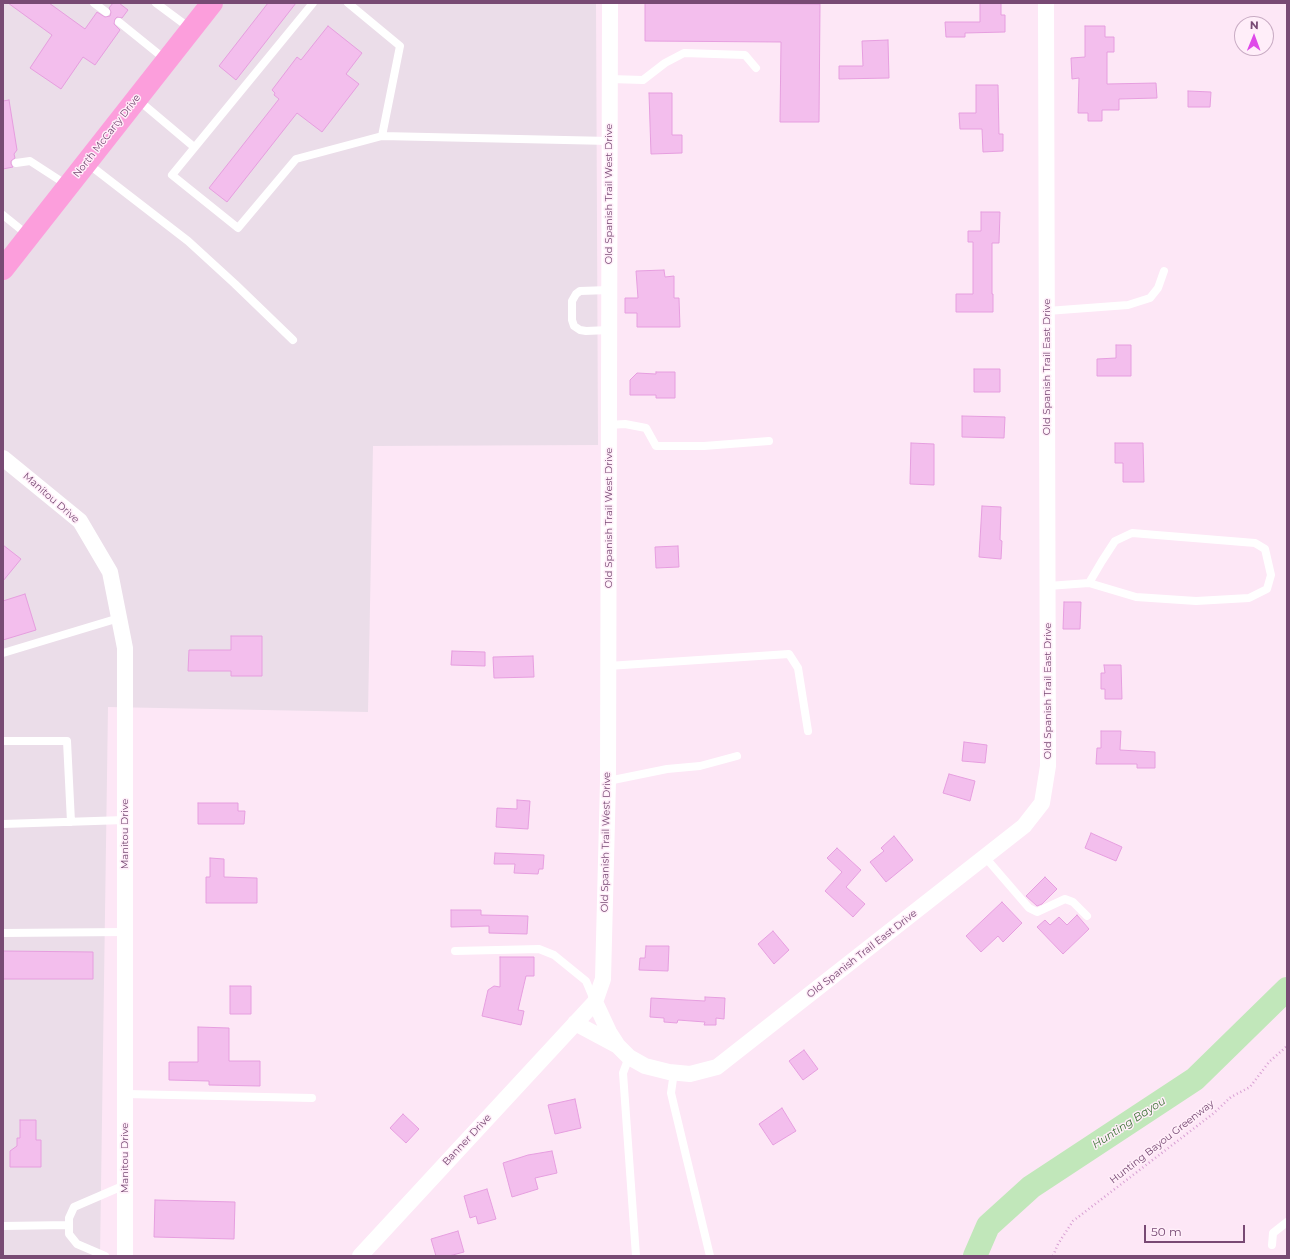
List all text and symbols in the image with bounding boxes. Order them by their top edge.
north arrow [1234,16,1274,56]
text: N [1250,18,1259,32]
street label: North McCarty Drive [71,92,143,180]
street label: Old Spanish Trail West Drive [603,124,615,264]
street label: Old Spanish Trail East Drive [1041,299,1053,435]
street label: Old Spanish Trail West Drive [603,448,615,588]
street label: Manitou Drive [20,470,82,526]
street label: Old Spanish Trail East Drive [1042,623,1054,759]
street label: Old Spanish Trail West Drive [599,772,613,912]
street label: Manitou Drive [119,799,131,869]
street label: Old Spanish Trail East Drive [805,907,919,1001]
water label: Hunting Bayou [1090,1094,1168,1152]
street label: Hunting Bayou Greenway [1108,1098,1216,1186]
street label: Banner Drive [440,1112,494,1168]
street label: Manitou Drive [119,1123,131,1193]
scale bar [1146,1217,1247,1243]
text: 50 m [1151,1224,1182,1239]

